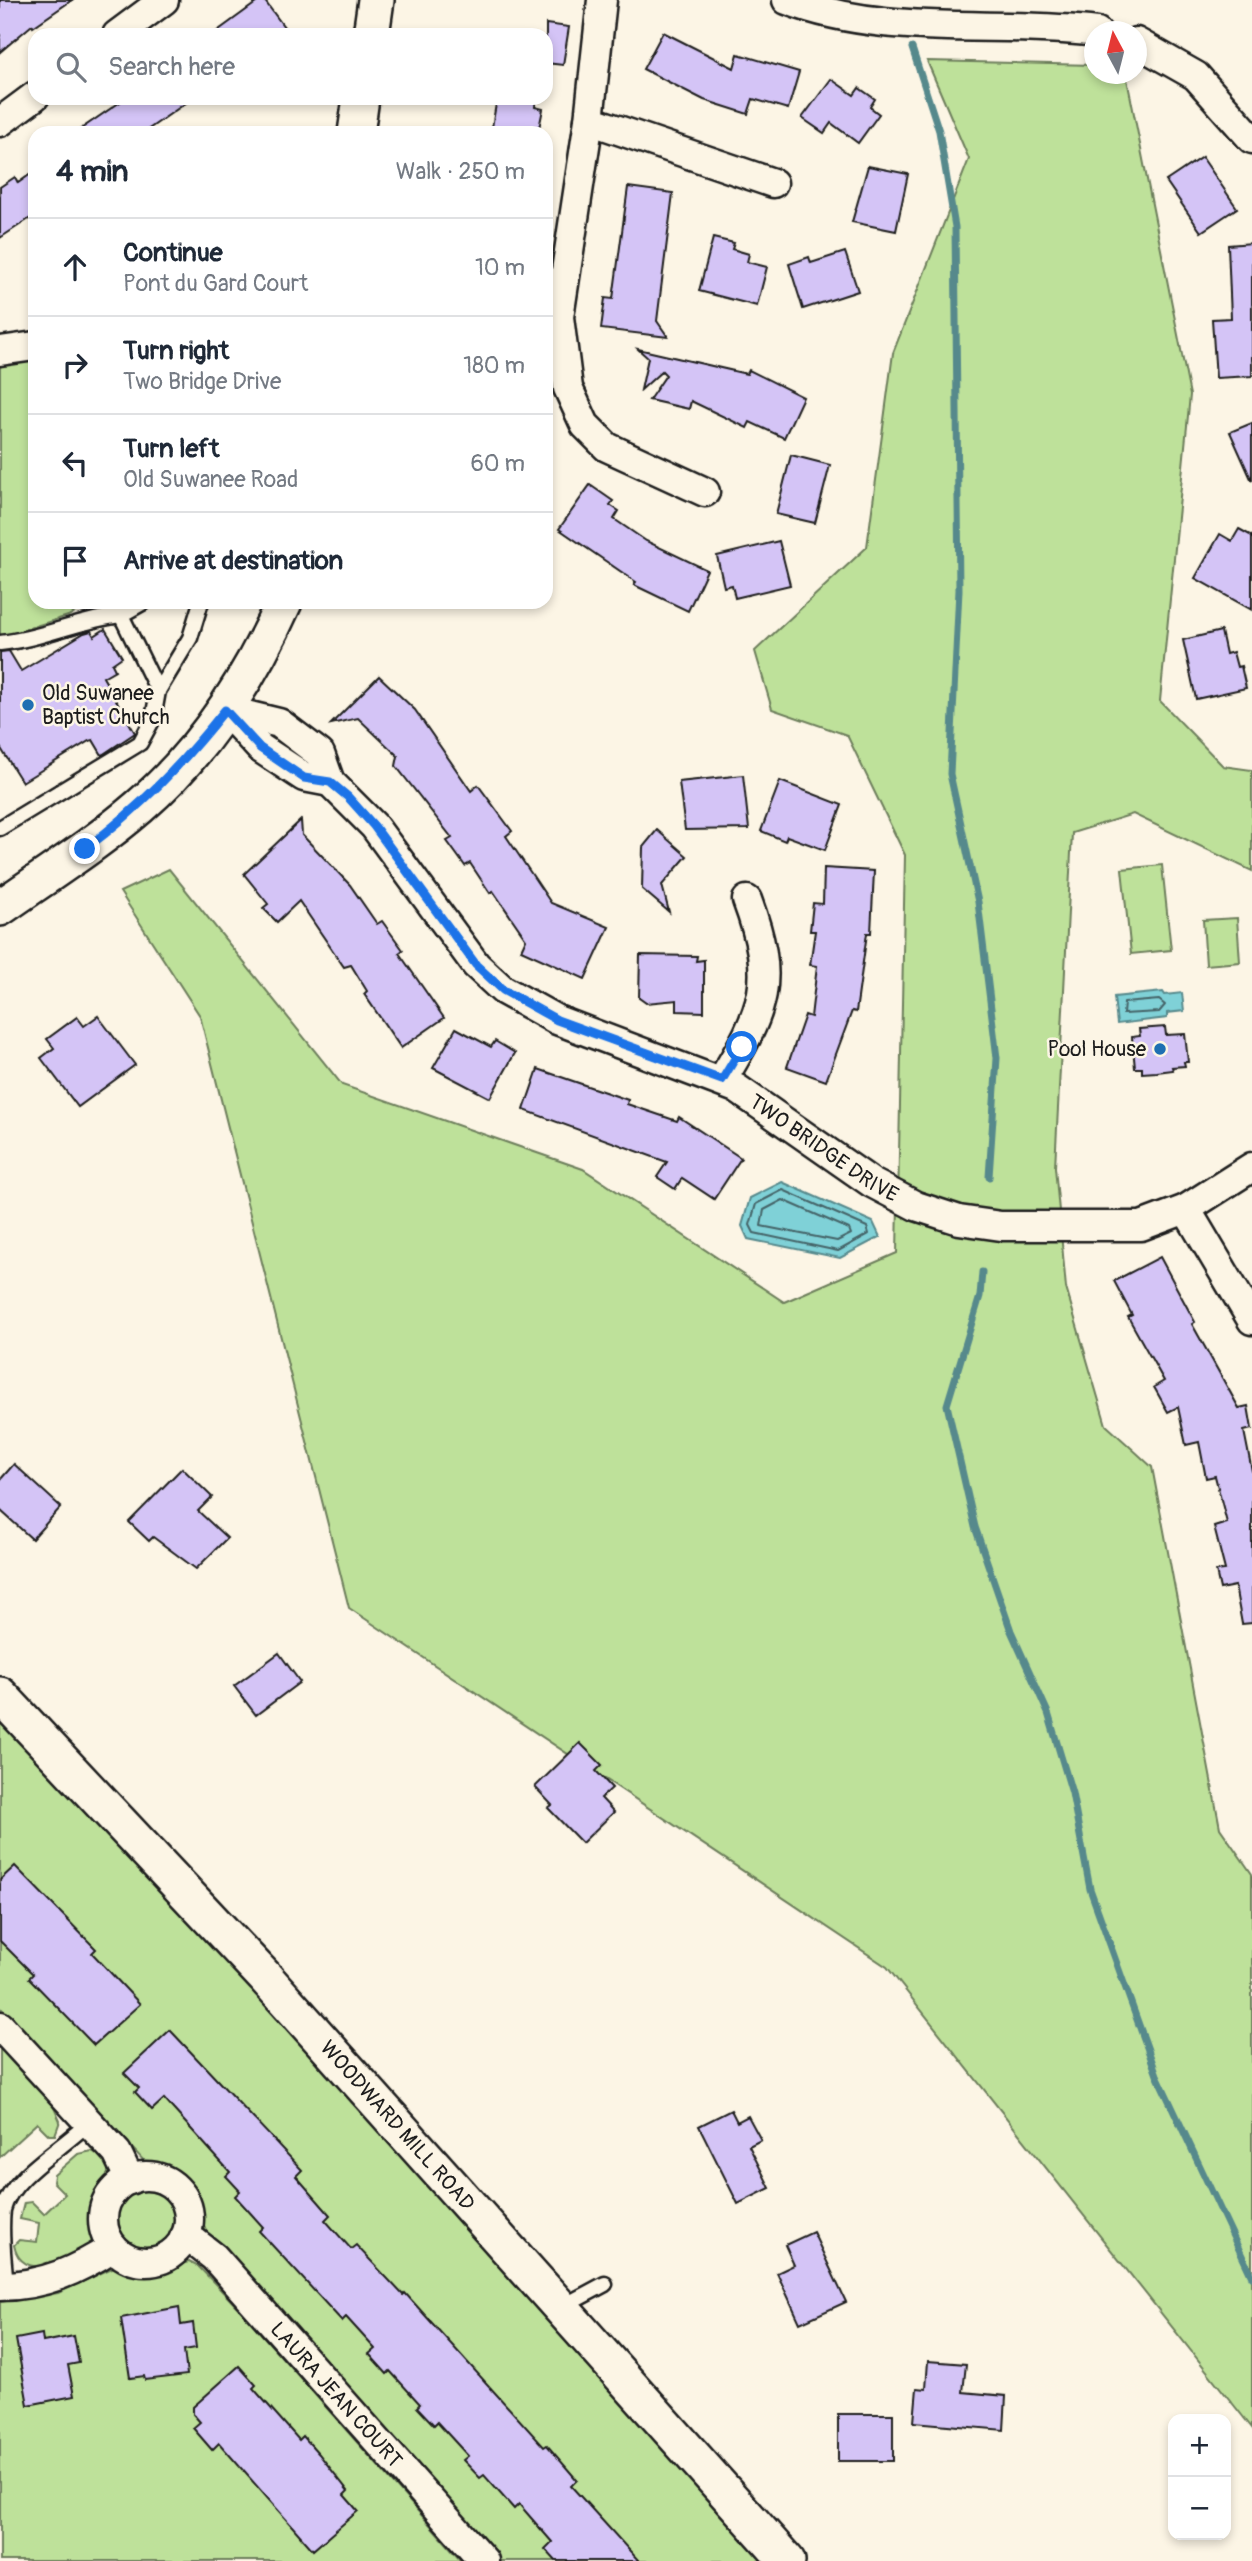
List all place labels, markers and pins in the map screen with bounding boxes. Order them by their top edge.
place label: Old Suwanee Baptist Church [42,680,170,731]
marker: Old Suwanee Baptist Church [20,697,36,713]
place label: Pool House [1047,1036,1147,1063]
marker: Pool House [1152,1041,1168,1057]

